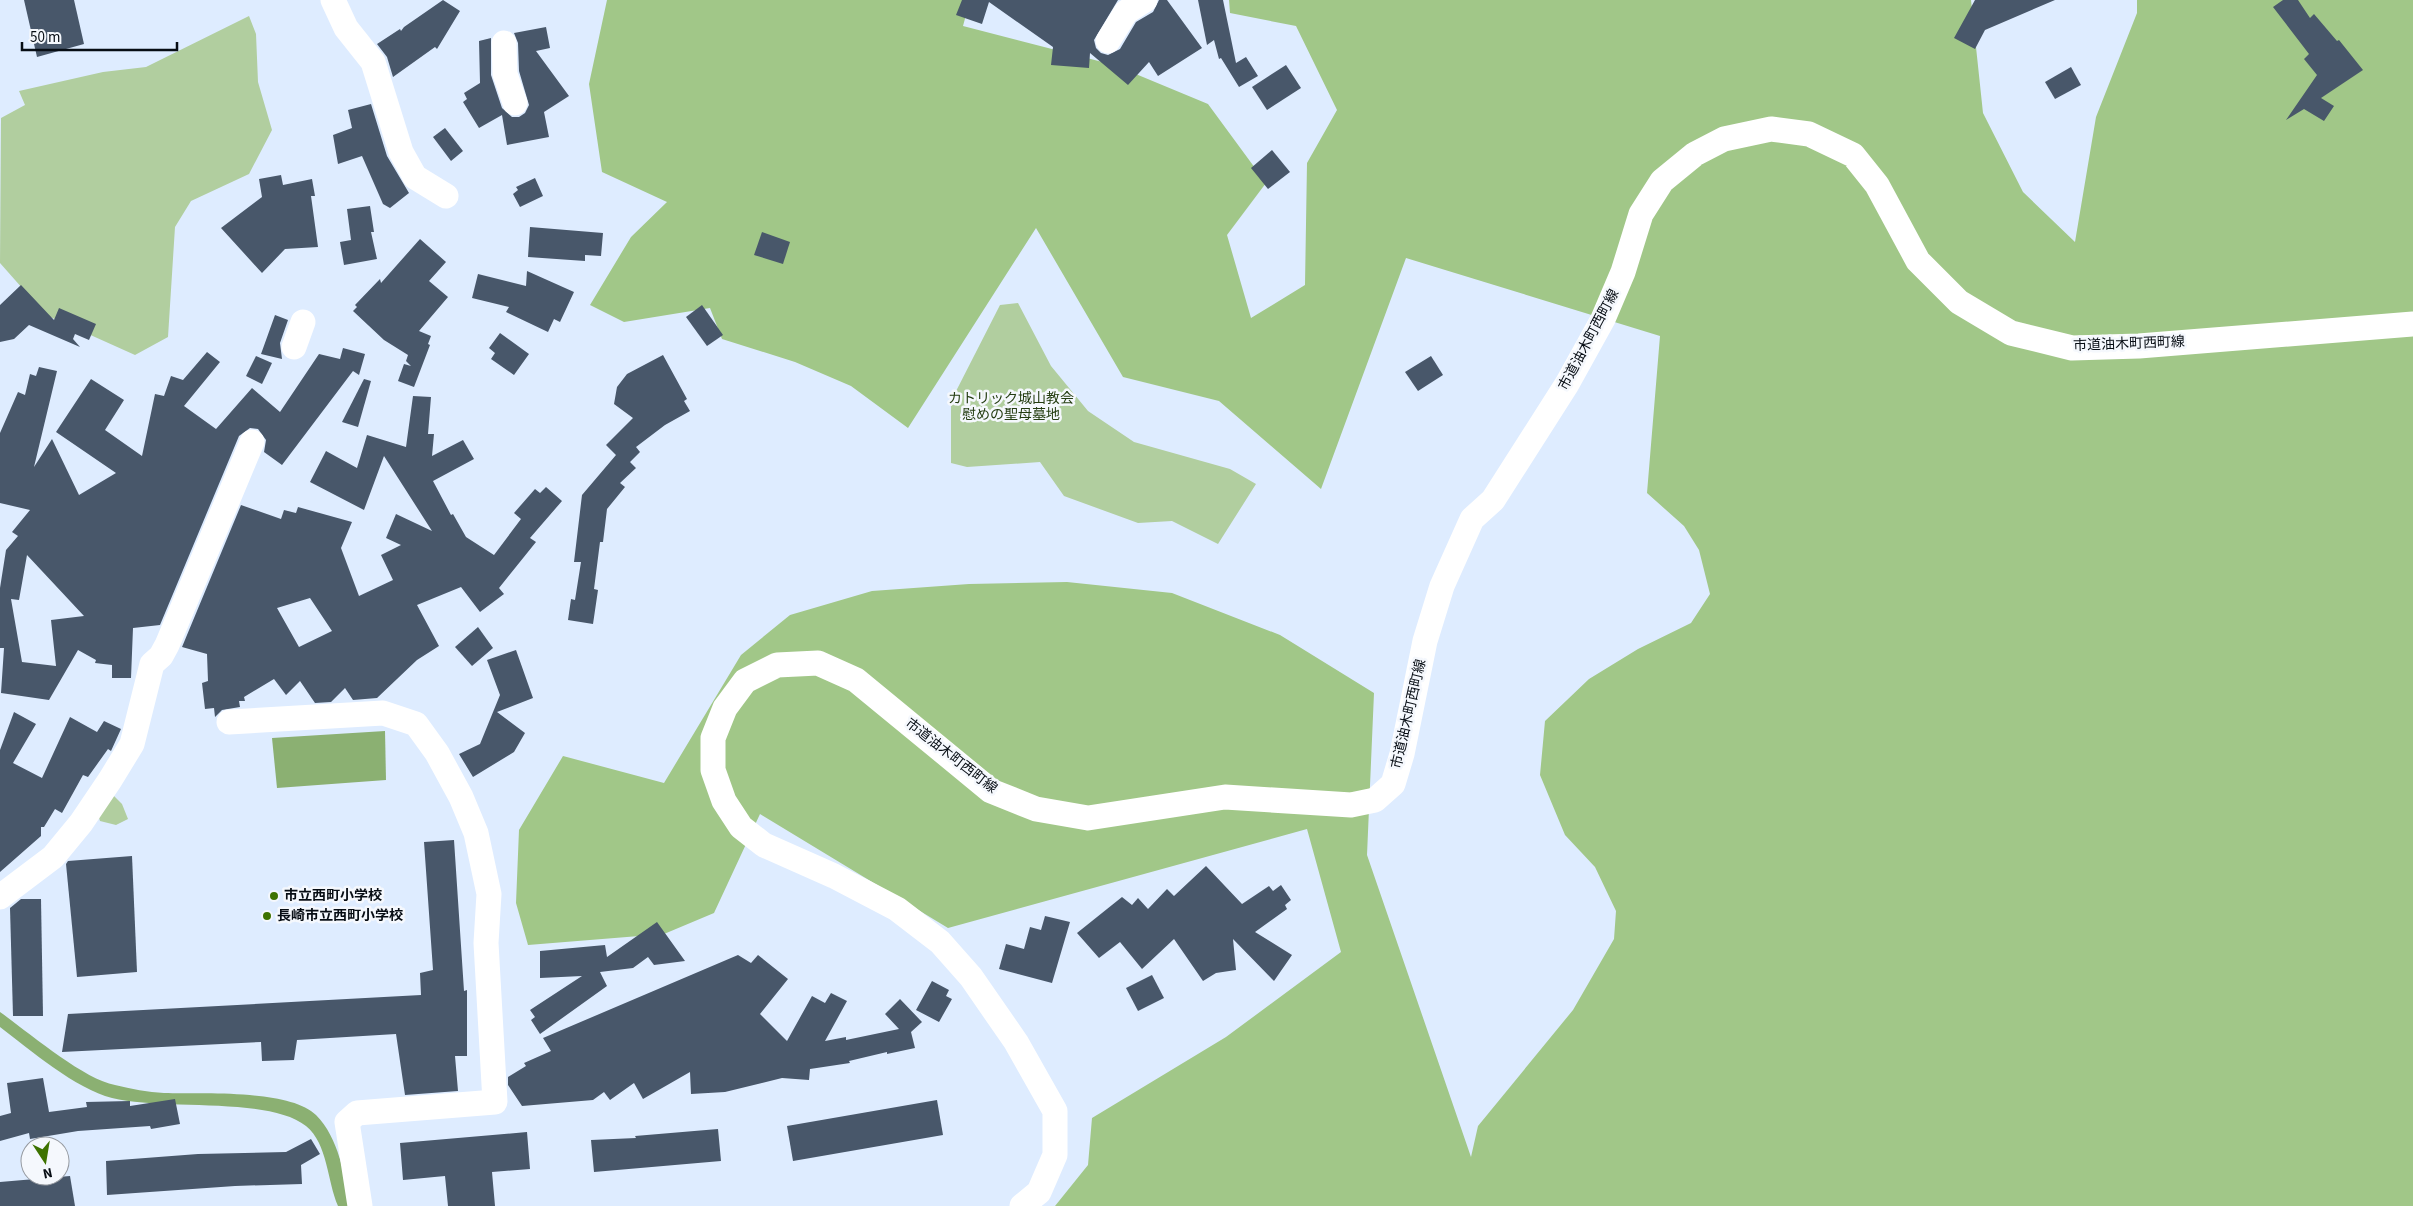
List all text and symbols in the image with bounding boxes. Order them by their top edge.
scale bar [22,20,178,52]
text: 50 m [30,27,60,48]
street label: 市道油木町西町線 [1554,286,1624,394]
street label: 市道油木町西町線 [2073,332,2185,356]
park label: カトリック城山教会 慰めの聖母墓地 [948,389,1074,425]
street label: 市道油木町西町線 [1387,657,1431,771]
street label: 市道油木町西町線 [901,714,1001,798]
place label: 市立西町小学校 [284,886,382,906]
marker: 市立西町小学校 [268,890,280,902]
place label: 長崎市立西町小学校 [277,906,403,926]
marker: 長崎市立西町小学校 [261,910,273,922]
north arrow [20,1136,70,1186]
text: N [41,1162,54,1183]

